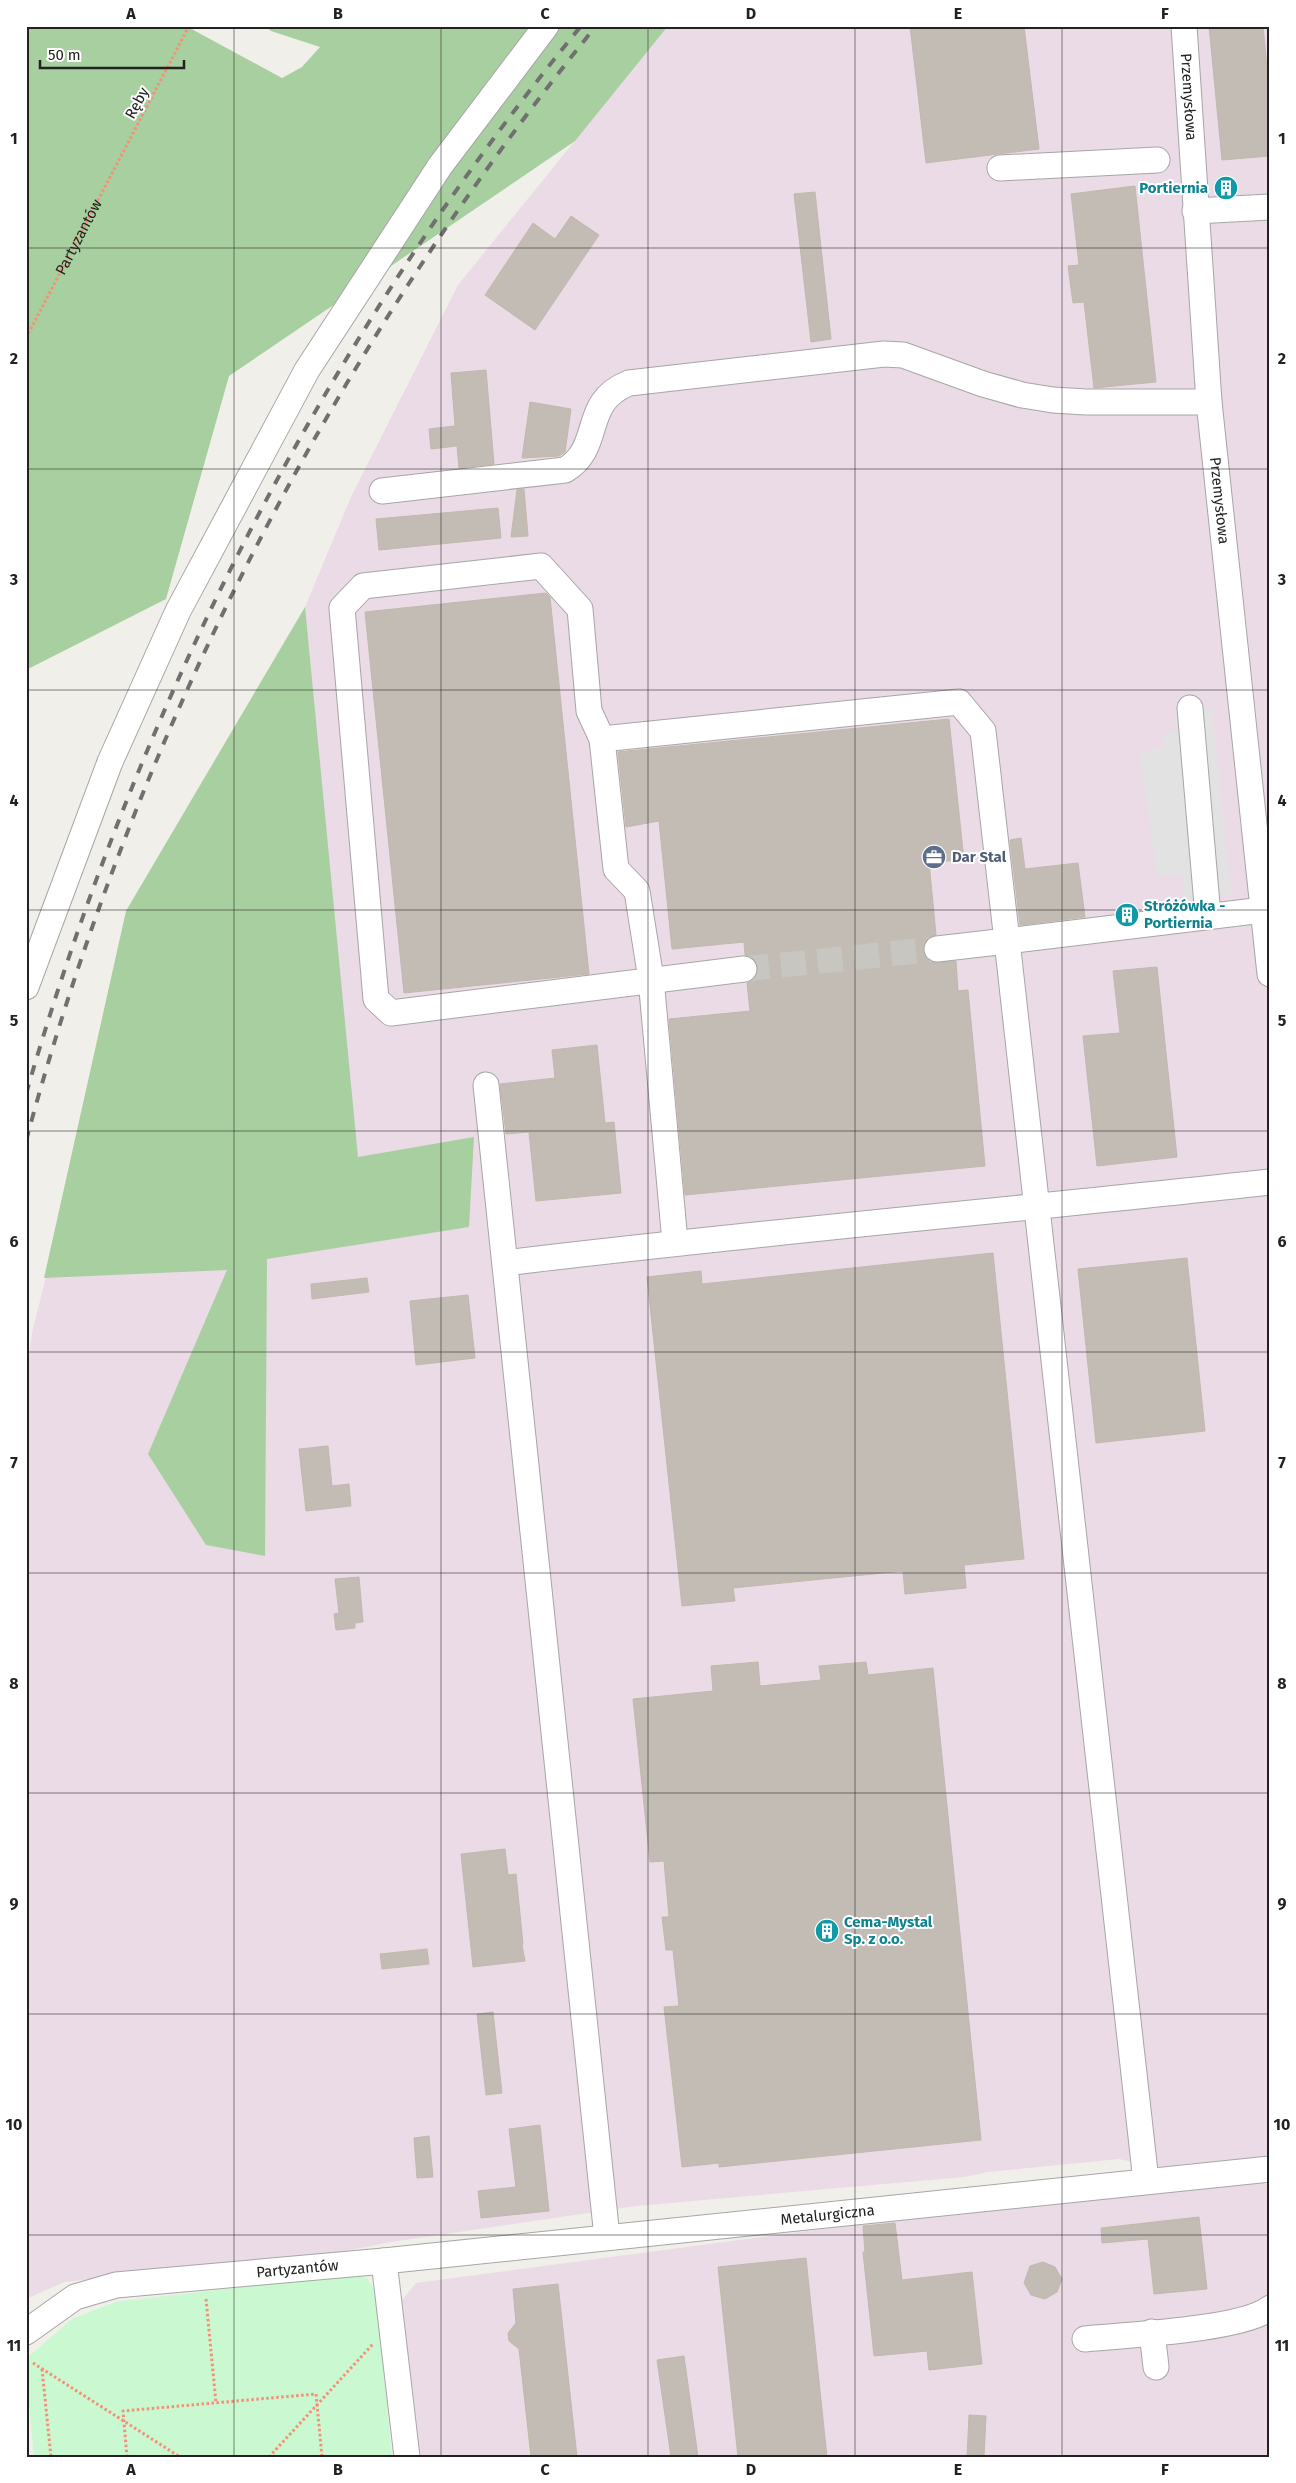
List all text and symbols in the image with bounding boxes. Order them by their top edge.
text: A [125,4,136,23]
text: B [333,4,343,23]
text: C [540,4,550,23]
text: D [746,4,756,23]
text: E [954,4,962,23]
text: F [1161,4,1169,23]
scale bar [40,38,184,70]
text: 50 m [48,46,81,64]
street label: Przemysłowa [1177,53,1201,141]
street label: Ręby [121,84,153,122]
text: 1 [10,129,18,148]
text: 1 [1278,129,1286,148]
building icon: Portiernia [1213,175,1239,201]
place label: Portiernia [1139,179,1208,197]
street label: Partyzantów [52,196,106,278]
text: 2 [10,349,18,368]
text: 2 [1278,349,1286,368]
street label: Przemysłowa [1206,456,1233,545]
text: 3 [9,570,18,589]
text: 3 [1277,570,1286,589]
text: 4 [9,791,19,810]
text: 4 [1277,791,1287,810]
office icon: Dar Stal [921,844,947,870]
place label: Dar Stal [952,848,1007,866]
place label: Stróżówka - Portiernia [1144,897,1225,932]
building icon: Stróżówka - Portiernia [1114,902,1140,928]
text: 5 [10,1011,19,1030]
text: 5 [1278,1011,1287,1030]
text: 6 [9,1232,19,1251]
text: 6 [1277,1232,1287,1251]
text: 7 [10,1453,18,1472]
text: 7 [1278,1453,1286,1472]
text: 8 [9,1674,19,1693]
text: 8 [1277,1674,1287,1693]
text: 9 [10,1894,19,1913]
text: 9 [1278,1894,1287,1913]
place label: Cema-Mystal Sp. z o.o. [844,1913,933,1948]
building icon: Cema-Mystal Sp. z o.o. [814,1918,840,1944]
text: 10 [6,2115,22,2134]
text: 10 [1274,2115,1290,2134]
street label: Metalurgiczna [780,2201,876,2229]
street label: Partyzantów [255,2256,340,2281]
text: 11 [7,2336,21,2355]
text: 11 [1275,2336,1289,2355]
text: A [125,2460,136,2479]
text: B [333,2460,343,2479]
text: C [540,2460,550,2479]
text: D [746,2460,756,2479]
text: E [954,2460,962,2479]
text: F [1161,2460,1169,2479]

